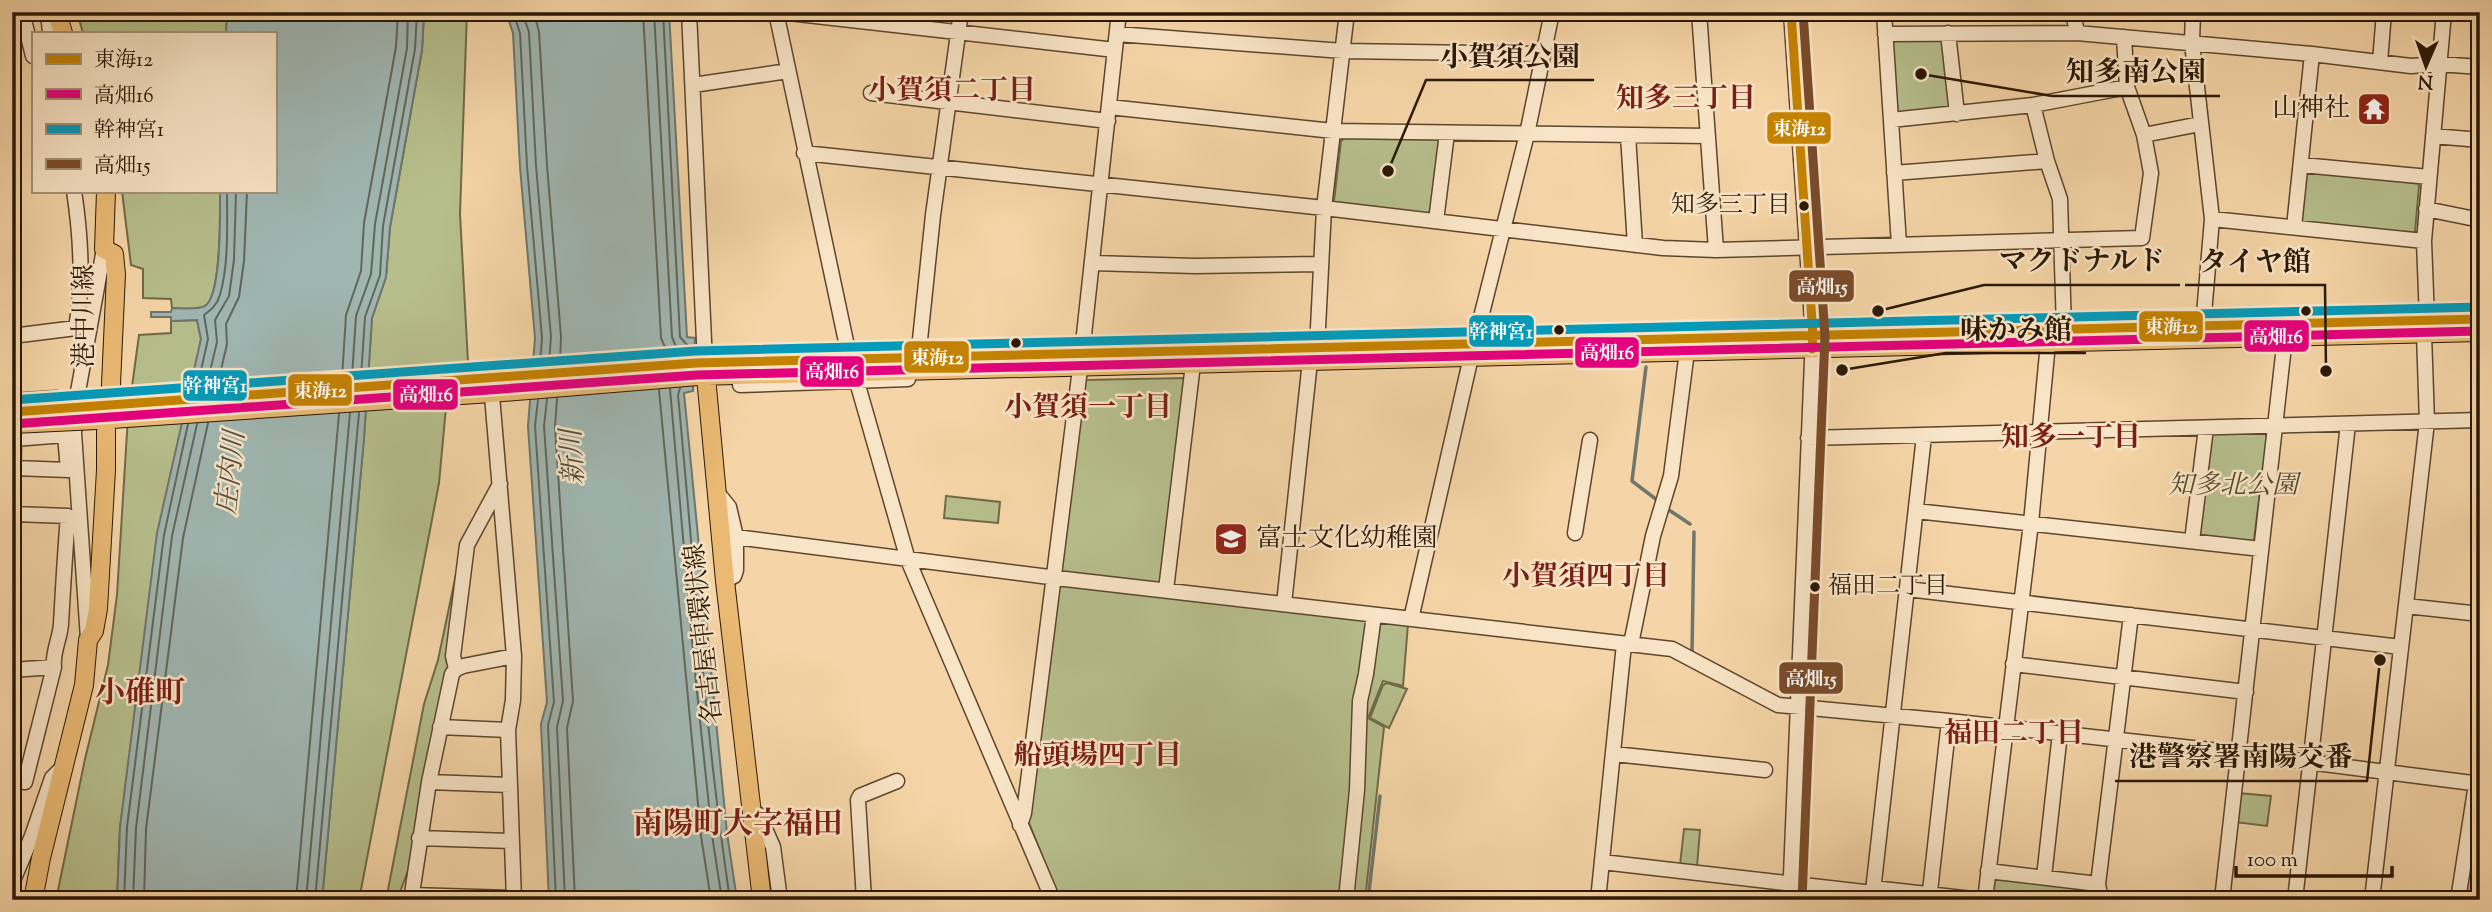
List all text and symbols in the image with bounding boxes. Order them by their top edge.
callout: 小賀須公園 [1426,31,1594,80]
legend [32,32,276,192]
north arrow [2390,32,2460,102]
text: 小賀須公園 [1440,39,1580,79]
text: 東海12 [94,46,153,76]
callout: 知多南公園 [2052,47,2220,96]
text: 知多南公園 [2066,54,2206,94]
text: N [2417,67,2434,94]
district label: 小賀須二丁目 [868,72,1036,112]
district label: 知多三丁目 [1616,80,1756,120]
text: 高畑16 [94,82,154,112]
temple icon: 山神社 [2355,90,2393,128]
place label: 山神社 [2272,91,2350,128]
line badge: 東海12 [1766,111,1832,145]
text: 幹神宮1 [94,116,164,146]
text: 東海12 [1772,117,1826,144]
text: 高畑15 [94,152,150,182]
place label: 知多三丁目 [1671,189,1791,223]
marker: 知多三丁目 [1797,199,1811,213]
callout: マクドナルド [1984,236,2180,285]
callout: タイヤ館 [2185,236,2325,285]
text: マクドナルド [1999,243,2165,283]
text: タイヤ館 [2199,244,2311,284]
street label: 港中川線 [67,264,104,368]
line badge: 高畑15 [1788,269,1855,303]
text: 高畑15 [1797,275,1848,302]
callout: 味かみ館 [1946,304,2086,353]
unlabelled marker [2299,304,2313,318]
line badge: 東海12 [2138,310,2204,343]
text: 味かみ館 [1960,312,2072,352]
line badge: 幹神宮1 [1468,314,1535,348]
text: 東海12 [2144,315,2198,342]
line badge: 高畑16 [2243,319,2310,353]
text: 幹神宮1 [1469,320,1533,347]
unlabelled marker [1552,323,1566,337]
text: 高畑16 [2249,325,2303,352]
unlabelled marker [1009,336,1023,350]
line badge: 高畑16 [1574,336,1640,369]
line badge: 東海12 [903,340,970,374]
text: 高畑16 [1580,341,1634,368]
text: 東海12 [910,346,964,373]
line badge: 高畑16 [799,355,865,388]
text: 高畑16 [805,360,859,387]
line badge: 幹神宮1 [182,369,248,402]
line badge: 東海12 [287,373,353,407]
text: 幹神宮1 [183,374,247,401]
line badge: 高畑16 [392,378,459,411]
text: 東海12 [293,379,347,406]
text: 高畑16 [399,383,453,410]
district label: 小賀須一丁目 [1004,389,1172,429]
district label: 知多一丁目 [2001,419,2141,459]
water label: 新川 [552,425,595,486]
water label: 庄内川 [208,426,257,517]
park label: 知多北公園 [2168,468,2302,505]
school or university icon: 富士文化幼稚園 [1212,520,1250,558]
place label: 富士文化幼稚園 [1256,521,1438,558]
street label: 名古屋中環状線 [677,542,733,726]
district label: 小賀須四丁目 [1502,558,1670,598]
place label: 福田二丁目 [1828,570,1948,604]
marker: 福田二丁目 [1808,580,1822,594]
line badge: 高畑15 [1778,661,1844,695]
text: 高畑15 [1786,667,1837,694]
district label: 小碓町 [95,673,185,716]
district label: 福田二丁目 [1944,715,2084,755]
callout: 港警察署南陽交番 [2115,732,2367,781]
district label: 船頭場四丁目 [1014,737,1182,777]
text: 港警察署南陽交番 [2129,739,2353,779]
district label: 南陽町大字福田 [633,804,843,847]
scale bar [2236,835,2392,879]
text: 100 m [2247,846,2298,876]

